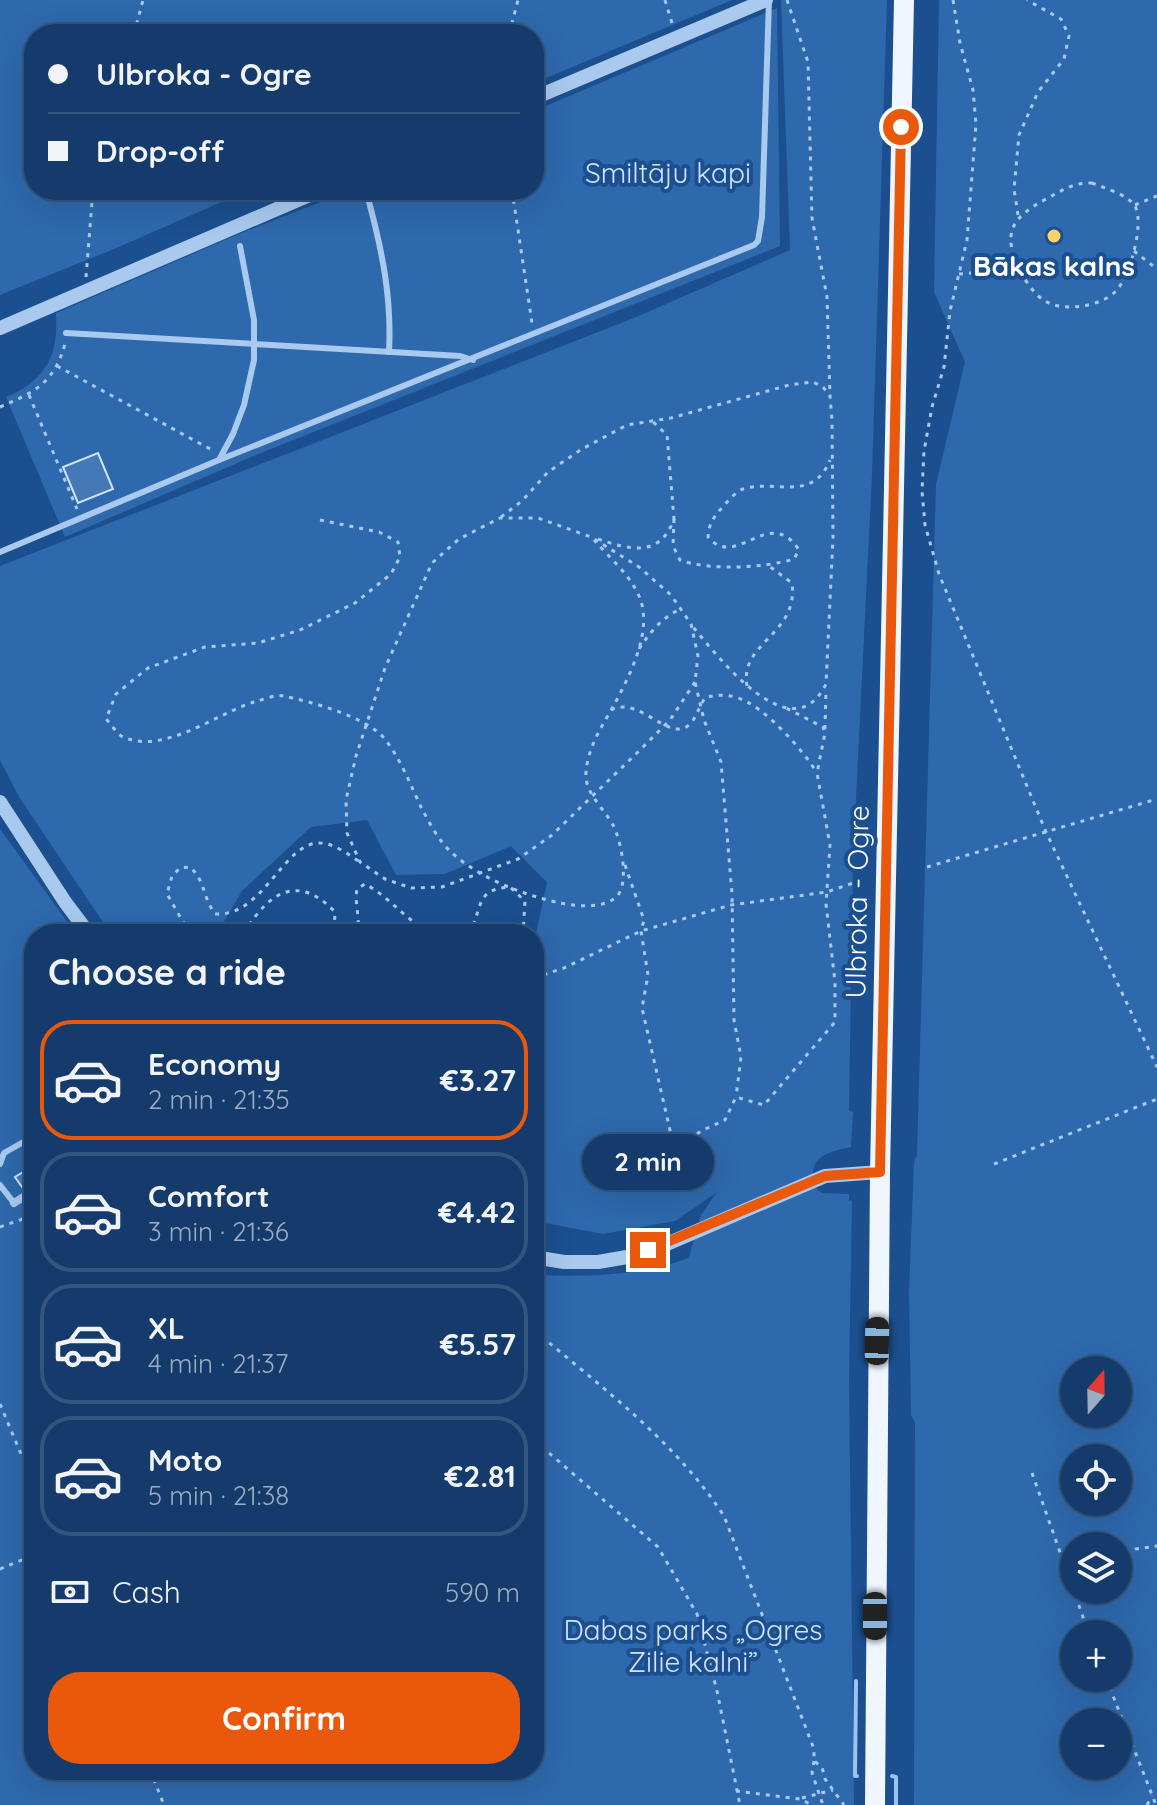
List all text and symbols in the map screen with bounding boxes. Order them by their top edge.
text: Ulbroka - Ogre [96,55,312,93]
route start [883,109,919,145]
text: Drop-off [96,132,224,170]
park label: Smiltāju kapi [585,155,751,190]
marker: Bākas kalns [1045,227,1063,245]
place label: Bākas kalns [973,248,1135,283]
street label: Ulbroka - Ogre [837,805,876,999]
text: Choose a ride [48,949,286,994]
icon: car [52,1044,124,1116]
text: Economy [148,1045,281,1083]
text: €3.27 [440,1061,516,1099]
text: 2 min · 21:35 [148,1083,290,1116]
callout: 2 min [582,1134,714,1190]
text: 2 min [614,1145,682,1178]
icon: car [52,1176,124,1248]
text: Comfort [148,1177,269,1215]
text: €4.42 [438,1193,516,1231]
text: 3 min · 21:36 [148,1215,289,1248]
route end [630,1232,666,1268]
icon: car [52,1308,124,1380]
text: XL [148,1309,185,1347]
car [865,1317,889,1365]
text: €5.57 [440,1325,516,1363]
text: 4 min · 21:37 [148,1347,288,1380]
north arrow [1060,1356,1132,1428]
map controls [1060,1356,1132,1780]
icon: car [52,1440,124,1512]
text: Moto [148,1441,222,1479]
button: locate [1060,1444,1132,1516]
text: €2.81 [445,1457,516,1495]
text: 5 min · 21:38 [148,1479,289,1512]
button: layers [1060,1532,1132,1604]
icon: cash [48,1570,92,1614]
text: Cash [112,1573,181,1611]
text: 590 m [445,1576,520,1609]
car [863,1592,887,1640]
park label: Dabas parks „Ogres Zilie kalni” [563,1612,823,1679]
button: + [1060,1620,1132,1692]
button: Confirm [48,1672,520,1764]
button: − [1060,1708,1132,1780]

